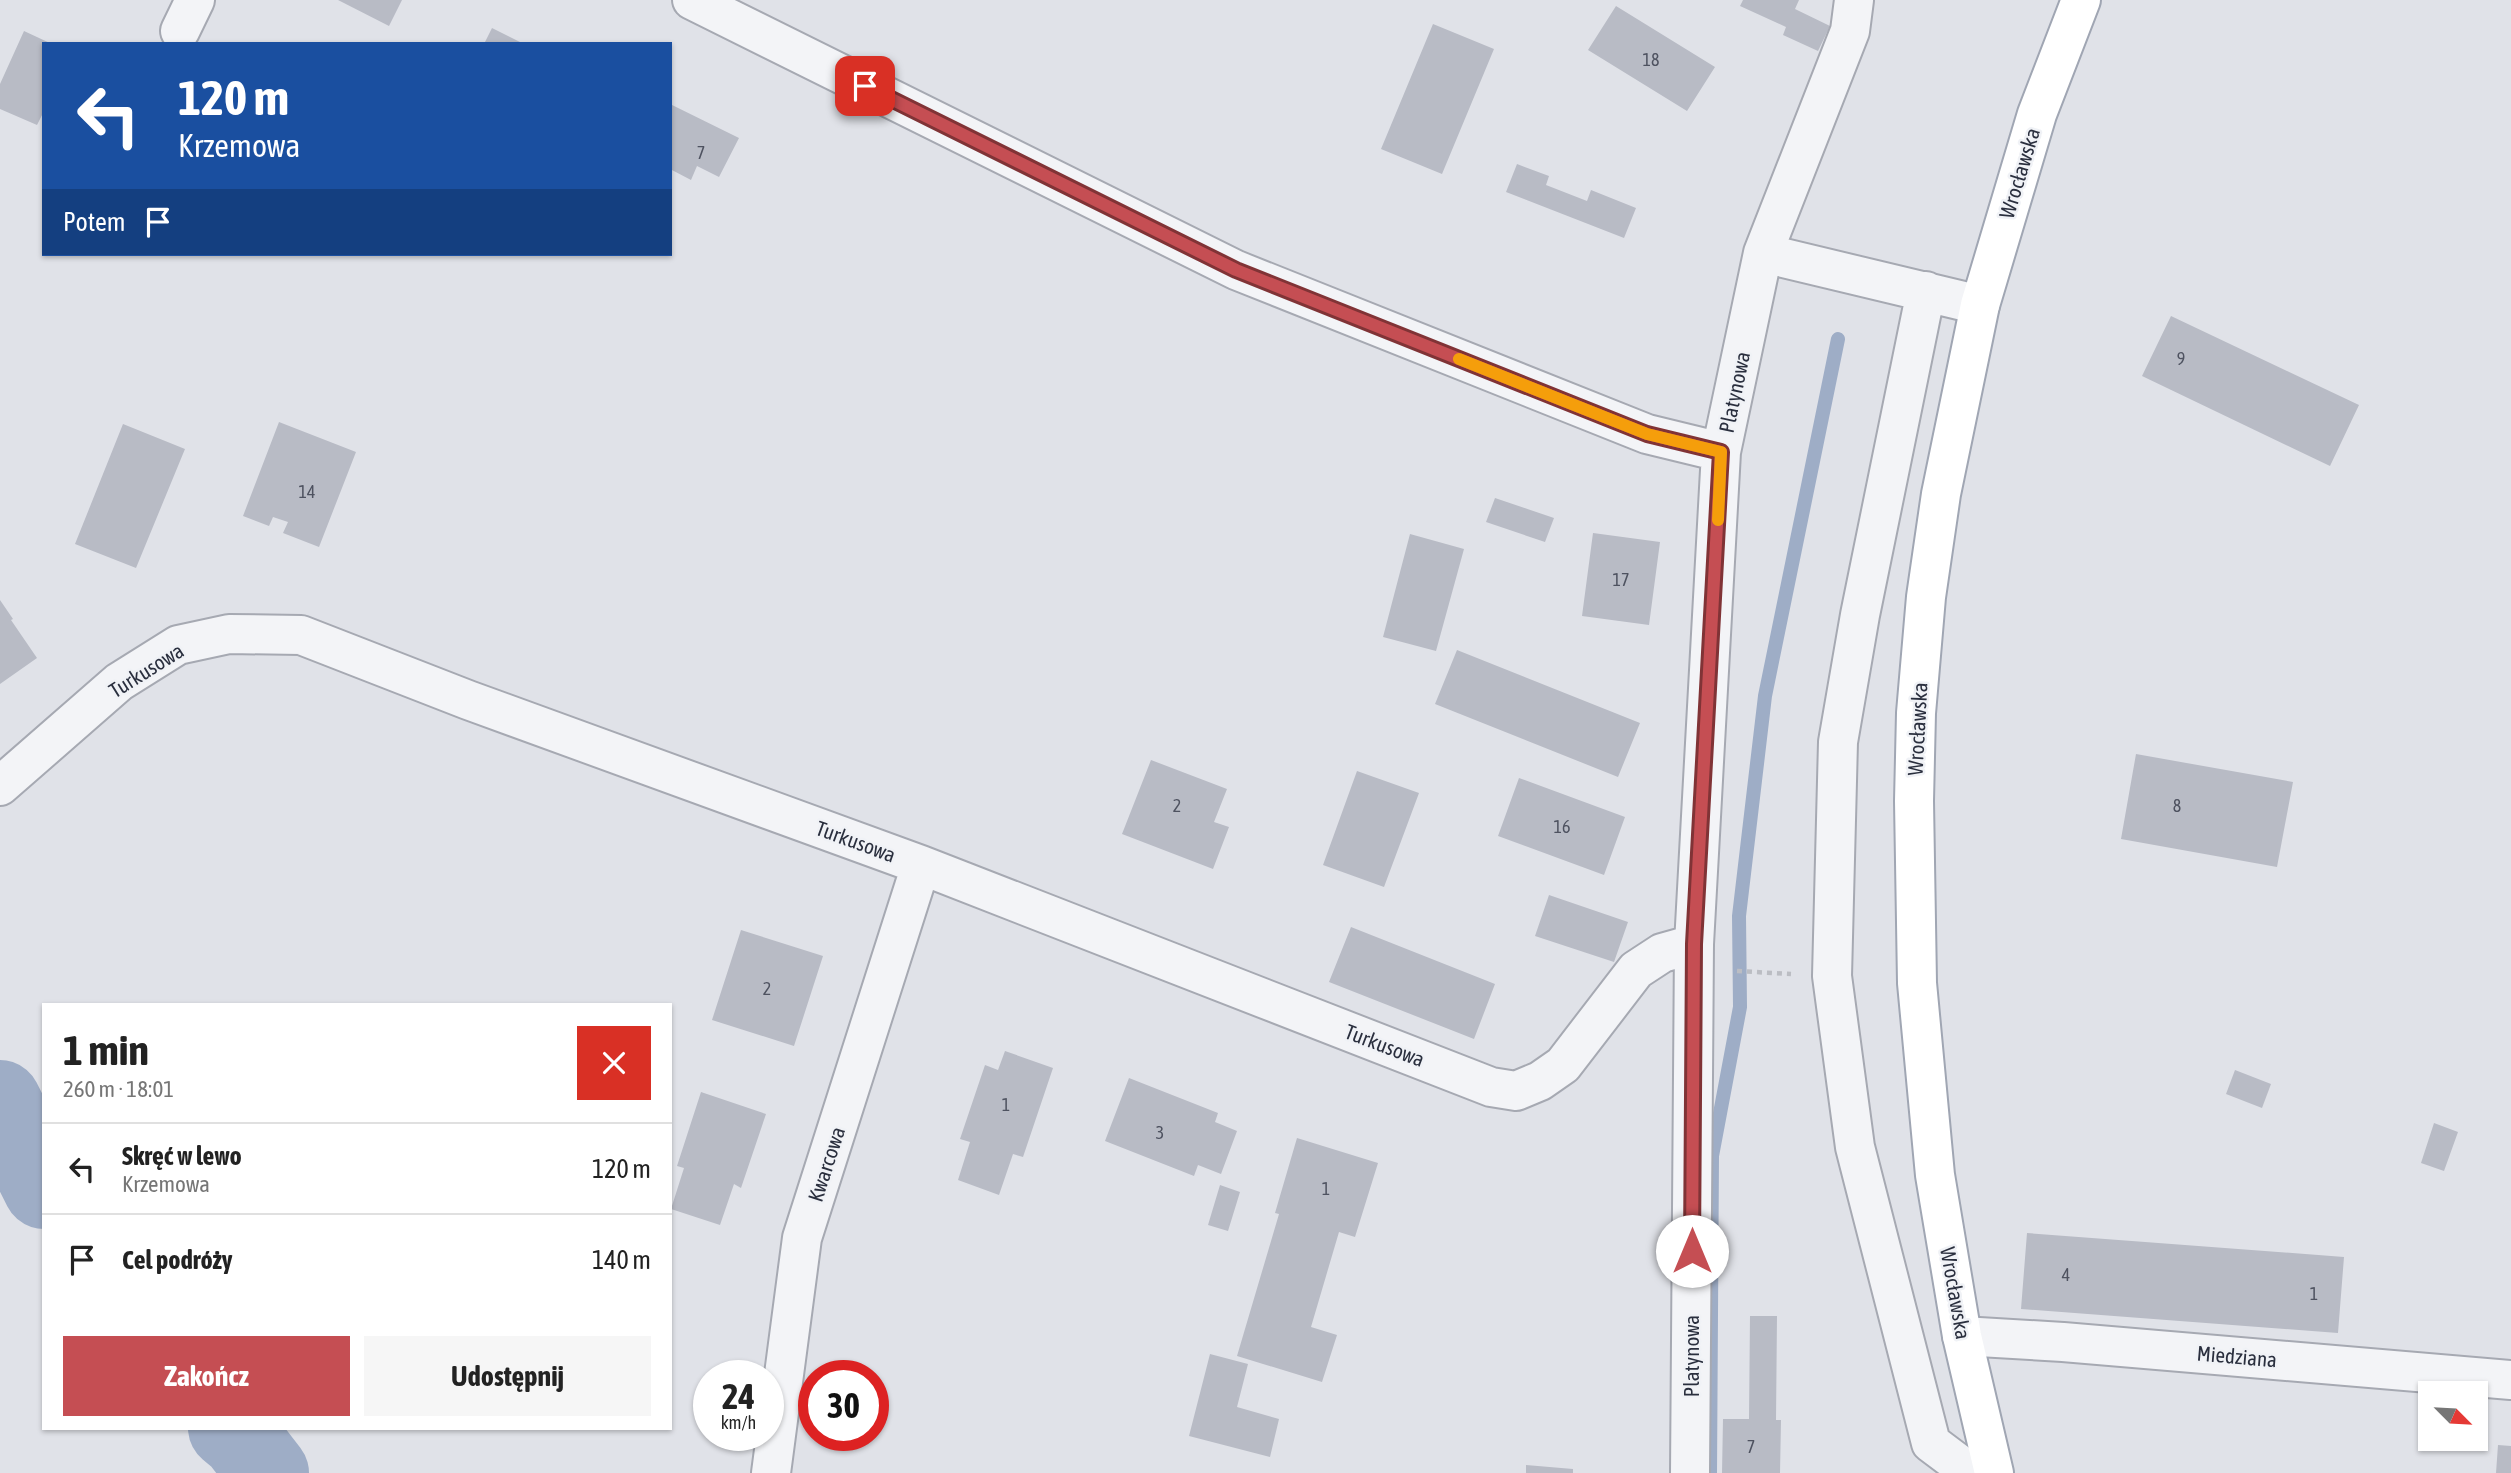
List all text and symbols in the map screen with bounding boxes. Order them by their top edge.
house number: 18 [1643,49,1659,70]
pin [835,56,895,116]
icon: arrive [846,67,884,105]
text: 120 m [178,69,289,125]
icon: left [63,70,154,161]
street label: Wrocławska [1994,125,2044,221]
text: Krzemowa [178,127,300,164]
house number: 7 [697,142,705,163]
icon: arrive [139,203,177,241]
text: Potem [63,207,125,237]
house number: 9 [2177,348,2185,369]
street label: Platynowa [1714,349,1754,435]
house number: 14 [299,481,315,502]
house number: 17 [1613,569,1629,590]
street label: Turkusowa [104,638,188,702]
street label: Wrocławska [1903,682,1931,776]
house number: 2 [1173,795,1181,816]
house number: 8 [2173,795,2181,816]
street label: Turkusowa [813,816,899,866]
house number: 16 [1554,816,1570,837]
house number: 2 [763,978,771,999]
street label: Turkusowa [1342,1019,1428,1071]
text: 1 min [63,1026,149,1074]
button: close [577,1026,651,1100]
text: 260 m · 18:01 [63,1076,174,1102]
house number: 1 [1002,1094,1010,1115]
house number: 3 [1156,1122,1164,1143]
street label: Kwarcowa [803,1123,849,1205]
text: Skręć w lewo [122,1141,242,1171]
icon: left [63,1150,101,1188]
text: 120 m [592,1154,651,1184]
text: Krzemowa [122,1171,210,1197]
house number: 1 [1322,1178,1330,1199]
position arrow [1655,1214,1729,1288]
icon: arrive [63,1241,101,1279]
text: Cel podróży [122,1245,233,1275]
text: 140 m [592,1245,651,1275]
street label: Wrocławska [1936,1245,1976,1341]
house number: 4 [2062,1264,2070,1285]
house number: 1 [2310,1283,2318,1304]
street label: Platynowa [1679,1315,1703,1397]
button: Zakończ [63,1336,350,1416]
button: Udostępnij [364,1336,651,1416]
street label: Miedziana [2196,1341,2278,1371]
speed limit sign: 30 [798,1360,889,1451]
text: 24 [722,1376,755,1416]
north arrow [2418,1381,2488,1451]
map controls [2418,1381,2488,1451]
text: km/h [721,1412,756,1433]
house number: 7 [1747,1436,1755,1457]

